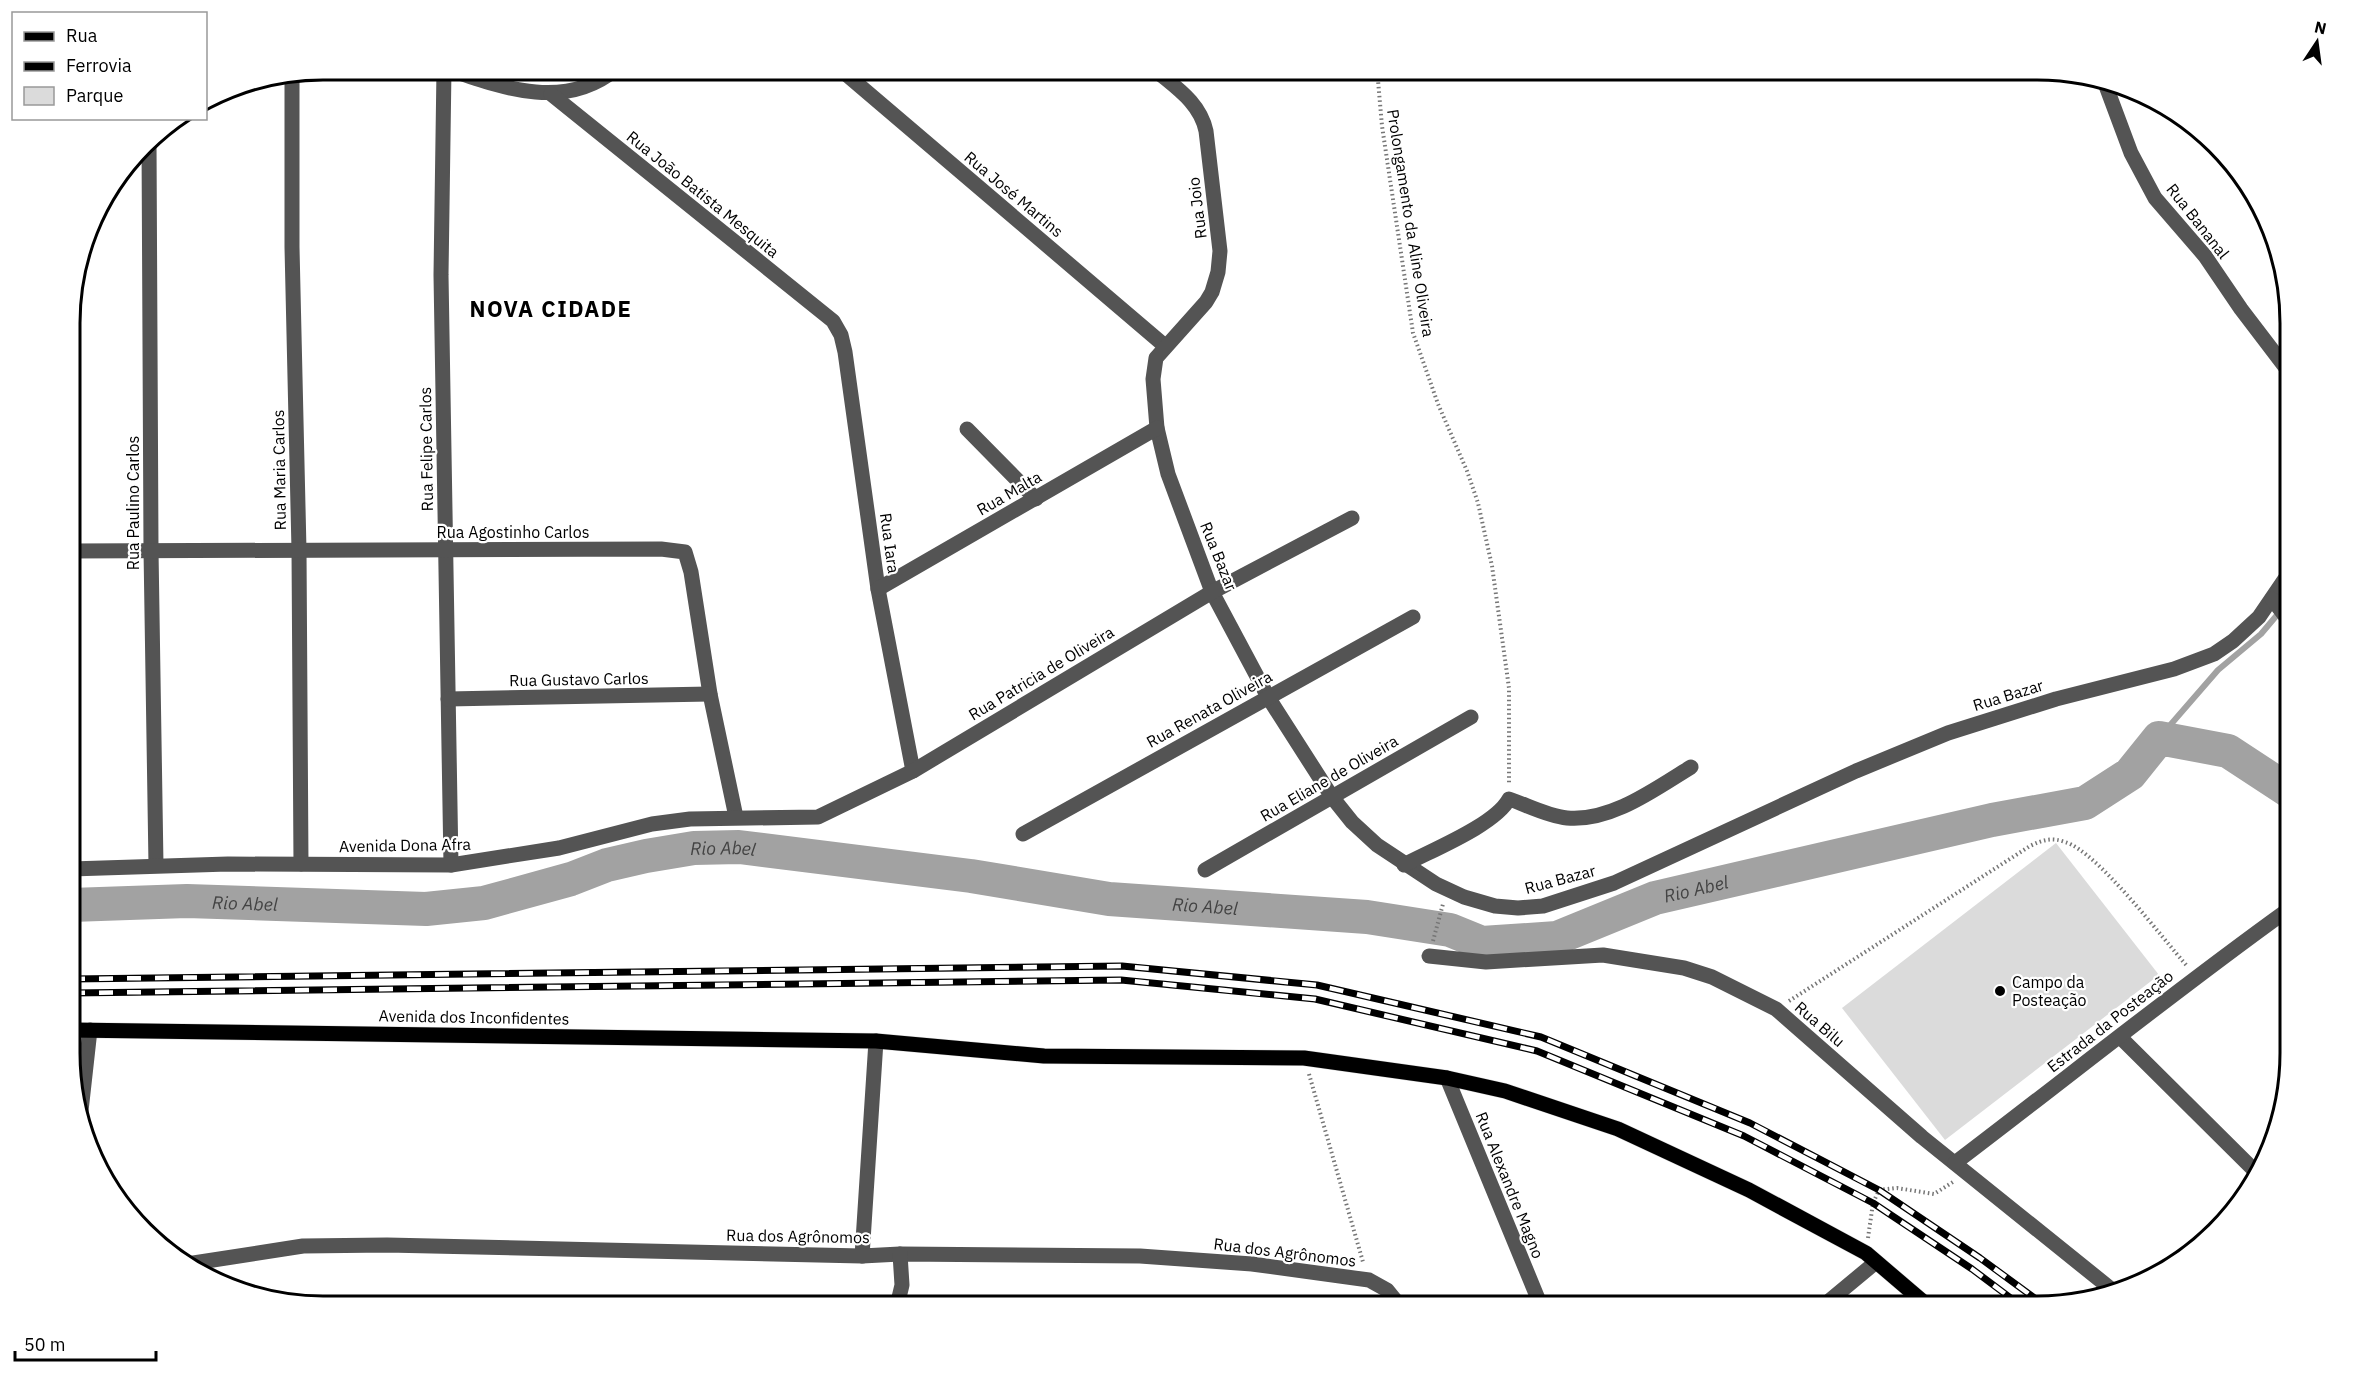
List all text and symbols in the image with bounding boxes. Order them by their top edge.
legend [12,12,207,120]
north arrow [2287,12,2347,72]
text: N [2312,16,2328,38]
text: Rua [66,24,98,47]
text: Ferrovia [66,54,132,77]
text: Parque [66,84,124,107]
street label: Prolongamento da Aline Oliveira [1383,108,1439,339]
street label: Rua João Batista Mesquita [623,126,784,262]
street label: Rua José Martins [960,147,1068,241]
street label: Rua Joio [1183,176,1211,240]
street label: Rua Bananal [2162,179,2234,263]
district label: NOVA CIDADE [470,294,632,323]
street label: Rua Felipe Carlos [415,387,437,511]
street label: Rua Maria Carlos [268,409,290,531]
street label: Rua Paulino Carlos [123,436,143,570]
street label: Rua Malta [973,466,1045,520]
street label: Rua Iara [876,511,904,575]
street label: Rua Bazar [1196,519,1242,593]
street label: Rua Agostinho Carlos [437,522,589,542]
street label: Rua Patricia de Oliveira [965,621,1118,724]
street label: Rua Renata Oliveira [1143,666,1276,752]
street label: Rua Gustavo Carlos [509,668,649,690]
street label: Rua Bazar [1970,675,2046,715]
street label: Rua Eliane de Oliveira [1256,730,1402,826]
street label: Avenida Dona Afra [339,834,472,856]
water label: Rio Abel [690,835,757,861]
street label: Rua Bazar [1522,860,1598,898]
water label: Rio Abel [1661,870,1731,907]
water label: Rio Abel [212,890,278,916]
water label: Rio Abel [1171,892,1239,919]
street label: Estrada da Posteação [2043,965,2177,1076]
place label: Campo da Posteação [2012,972,2086,1010]
marker: Campo da Posteação [1993,984,2007,998]
street label: Rua Bilu [1791,997,1849,1051]
street label: Avenida dos Inconfidentes [378,1005,570,1029]
street label: Rua Alexandre Magno [1471,1109,1549,1261]
street label: Rua dos Agrônomos [726,1225,870,1247]
street label: Rua dos Agrônomos [1212,1233,1358,1271]
scale bar [15,1324,156,1362]
text: 50 m [24,1333,66,1356]

